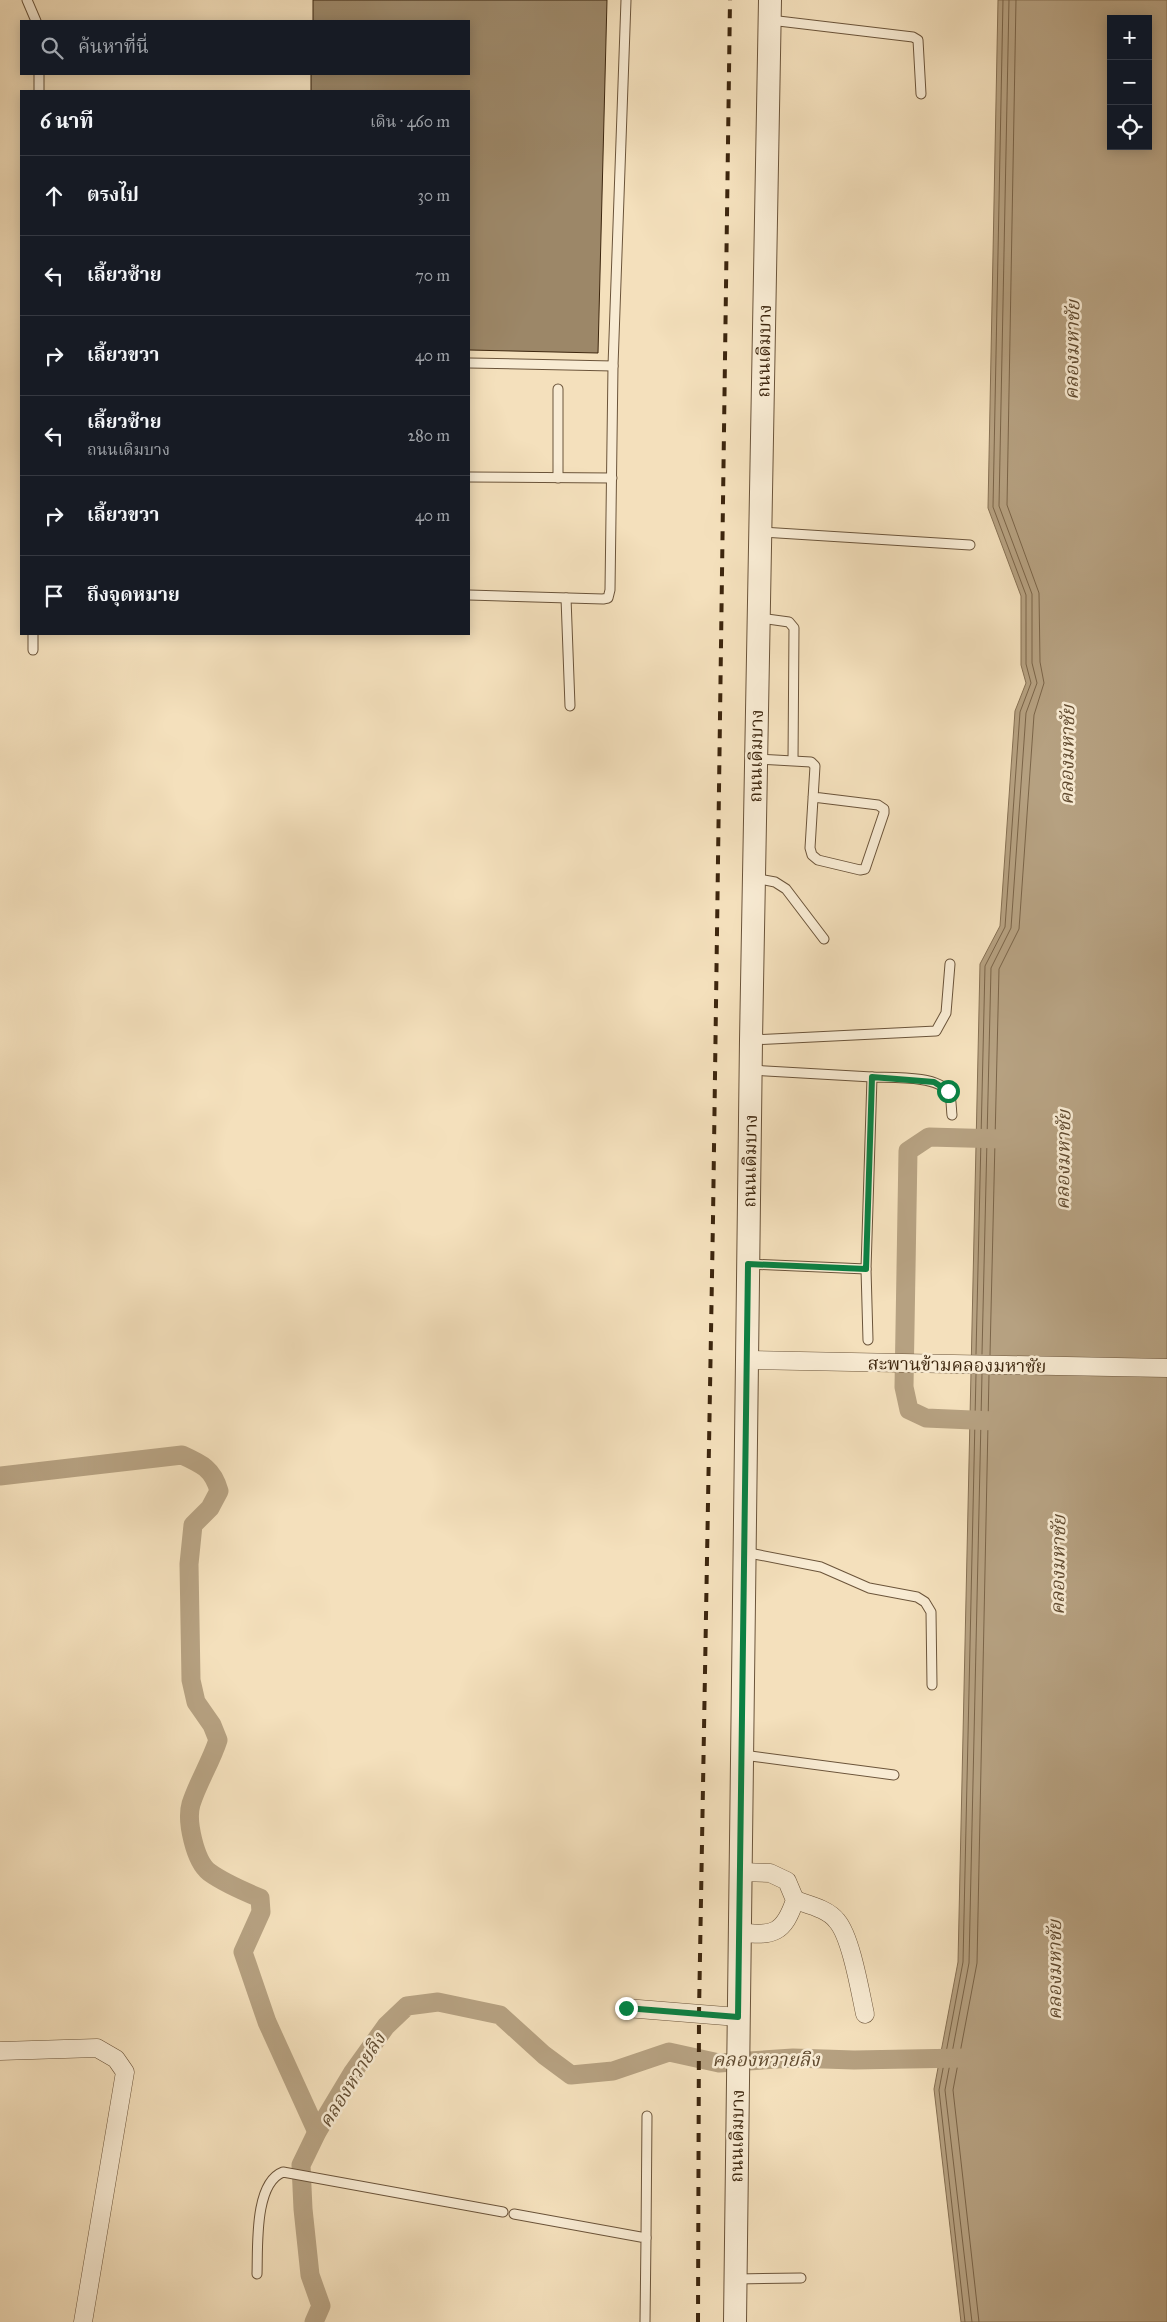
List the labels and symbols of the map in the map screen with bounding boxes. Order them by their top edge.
water label: คลองมหาชัย [1060,298,1084,400]
street label: ถนนเดิมบาง [752,304,776,398]
water label: คลองมหาชัย [1055,703,1079,805]
street label: ถนนเดิมบาง [744,709,768,803]
route start [937,1080,960,1103]
water label: คลองมหาชัย [1051,1108,1075,1210]
street label: ถนนเดิมบาง [738,1114,762,1208]
street label: สะพานข้ามคลองมหาชัย [867,1352,1047,1378]
water label: คลองมหาชัย [1046,1513,1070,1615]
water label: คลองมหาชัย [1043,1918,1066,2020]
route end [615,1997,638,2020]
water label: คลองหวายลิง [314,2027,391,2132]
water label: คลองหวายลิง [712,2048,821,2071]
street label: ถนนเดิมบาง [725,2089,749,2183]

